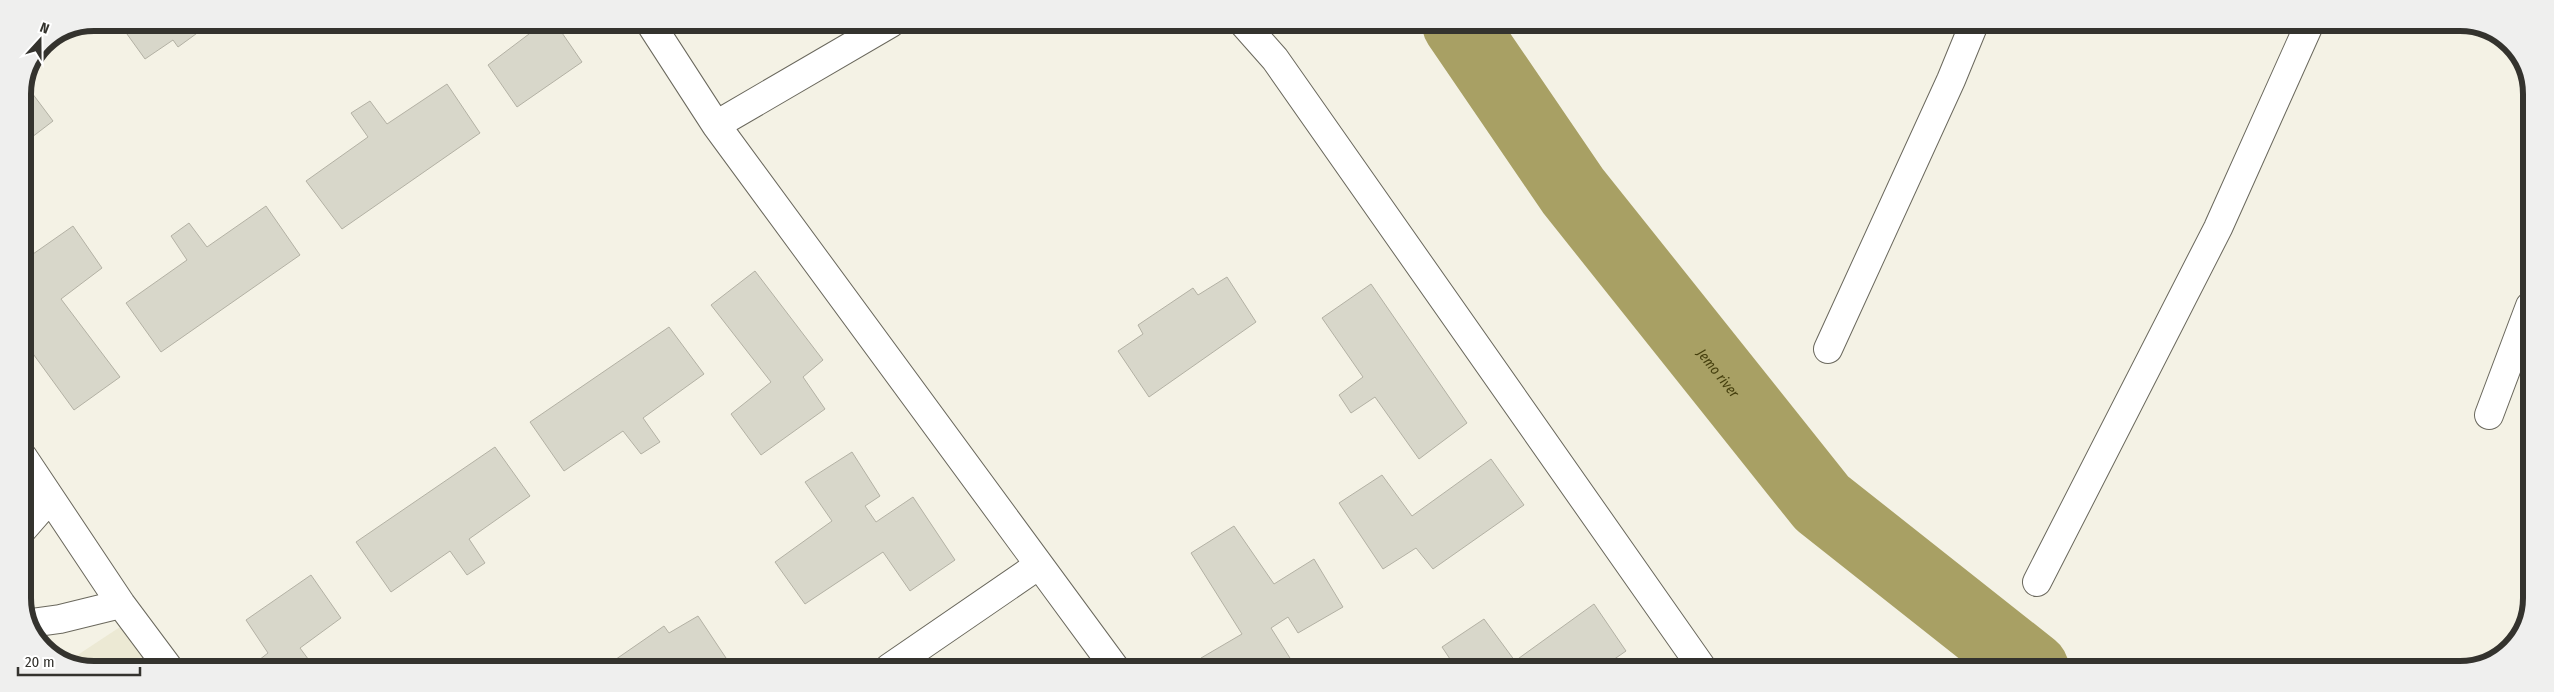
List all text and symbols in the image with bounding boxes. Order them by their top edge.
north arrow [15,15,65,65]
text: N [38,19,51,38]
water label: Jemo river [1693,344,1744,402]
scale bar [18,644,140,676]
text: 20 m [25,653,55,671]

